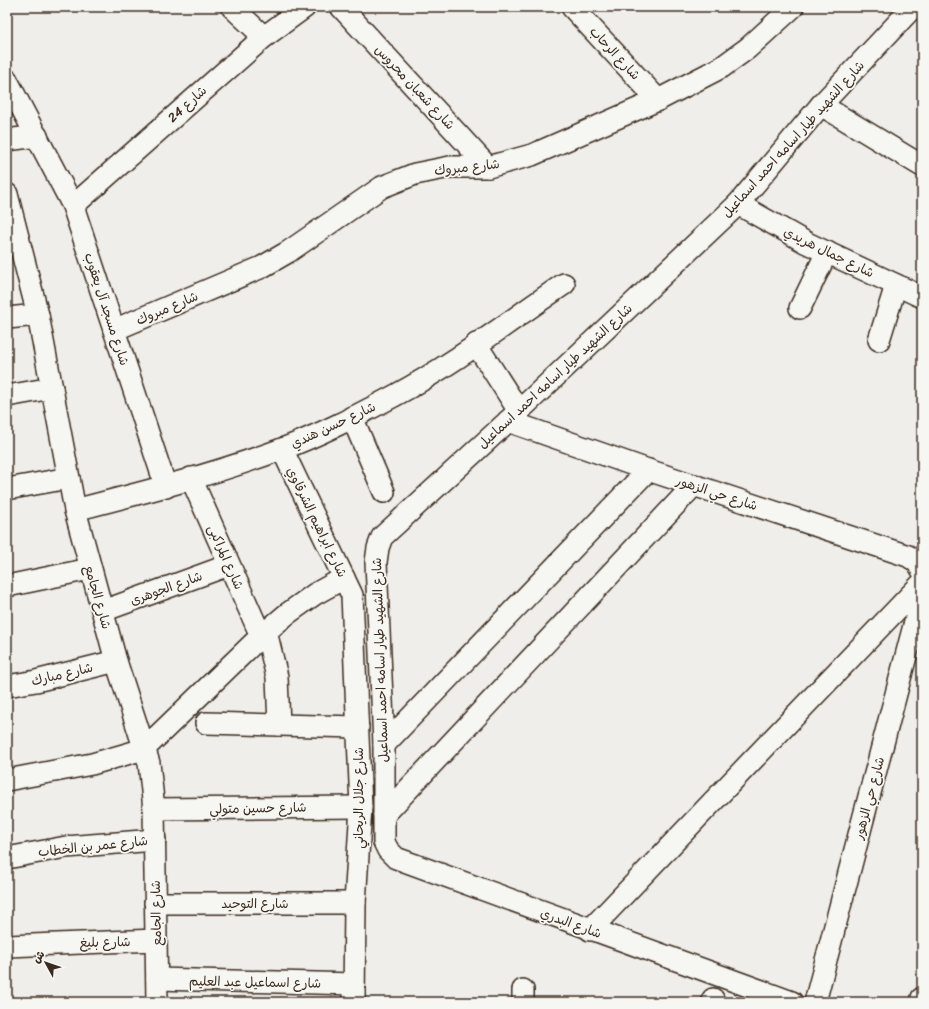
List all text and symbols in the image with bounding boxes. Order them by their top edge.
street label: شارع الرحاب [584,21,646,85]
street label: شارع شعبان محروس [369,39,461,135]
street label: شارع الشهيد طيار اسامه احمد اسماعيل [716,55,870,223]
street label: شارع 24 [162,80,212,128]
street label: شارع مبروك [433,152,501,182]
street label: شارع جمال هريدي [780,220,878,284]
street label: شارع مسجد آل يعقوب [78,250,136,368]
street label: شارع مبروك [132,285,202,331]
street label: شارع الشهيد طيار اسامه احمد اسماعيل [472,298,638,454]
street label: شارع حسن هندي [287,395,379,455]
street label: شارع ابراهيم الشرقاوي [280,463,354,581]
street label: شارع حي الزهور [672,469,761,517]
street label: شارع المراكبى [201,521,251,593]
street label: شارع الشهيد طيار اسامه احمد اسماعيل [365,557,395,763]
street label: شارع الجامع [78,562,118,632]
street label: شارع الجوهرى [126,564,206,612]
street label: شارع مبارك [29,656,95,692]
street label: شارع جلال الريحاني [347,747,370,849]
street label: شارع حي الزهور [847,754,891,843]
street label: شارع حسين متولي [209,796,307,820]
street label: شارع عمر بن الخطاب [37,829,149,863]
street label: شارع الجامع [144,880,168,946]
street label: شارع التوحيد [221,892,289,915]
street label: شارع البدري [537,901,605,945]
street label: شارع بليغ [79,930,131,954]
north arrow [26,943,66,983]
text: ش [28,946,50,968]
street label: شارع اسماعيل عبد العليم [189,969,321,995]

